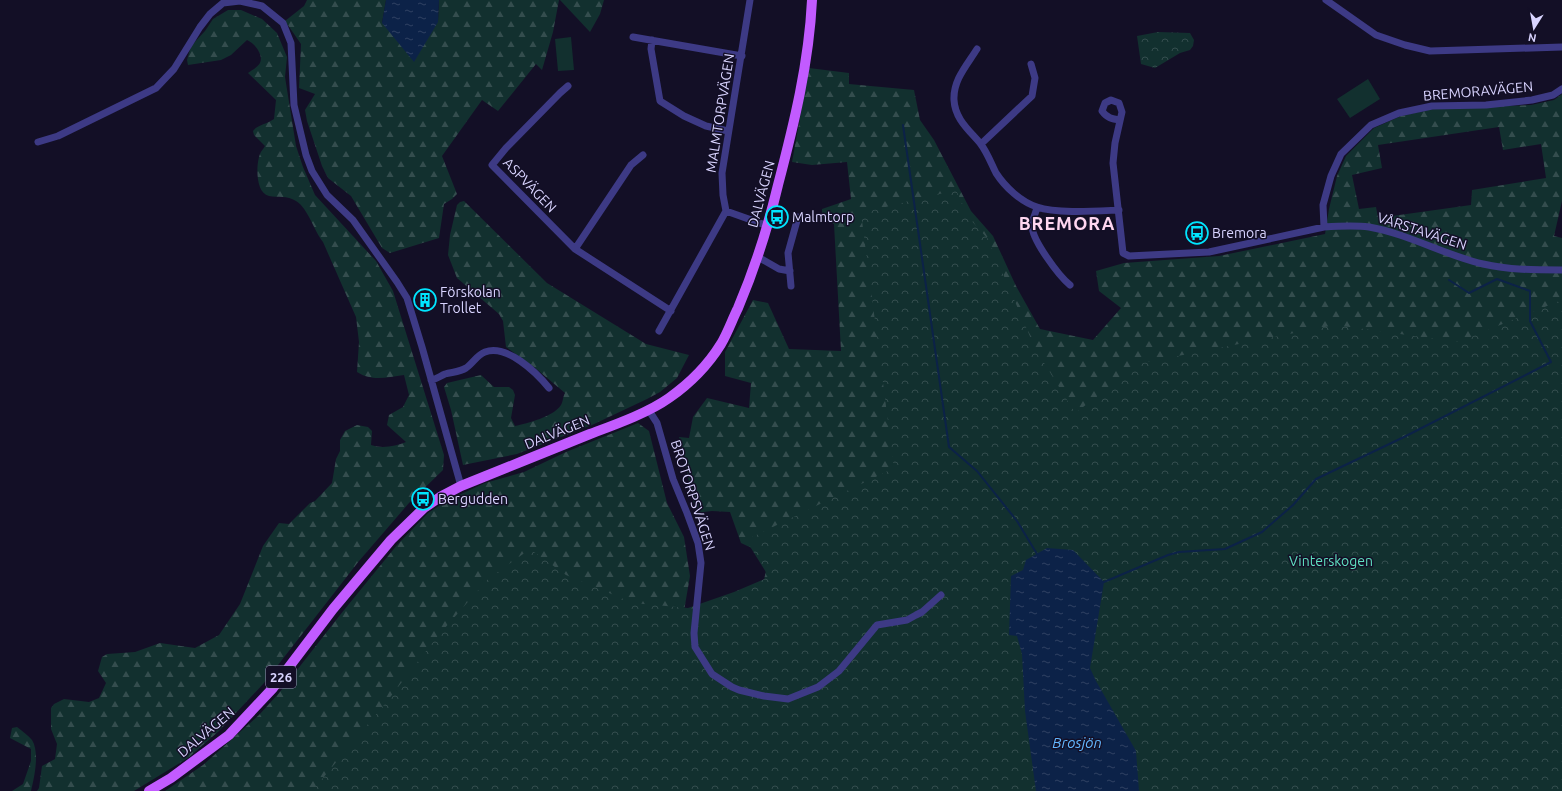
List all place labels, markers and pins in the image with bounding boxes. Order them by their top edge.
bus stop icon: Malmtorp [764,204,790,230]
place label: Malmtorp [792,209,854,225]
bus stop icon: Bremora [1184,220,1210,246]
place label: Bremora [1212,225,1267,241]
place label: Förskolan Trollet [440,284,501,316]
building icon: Förskolan Trollet [412,287,438,313]
bus stop icon: Bergudden [410,486,436,512]
place label: Bergudden [438,491,508,507]

